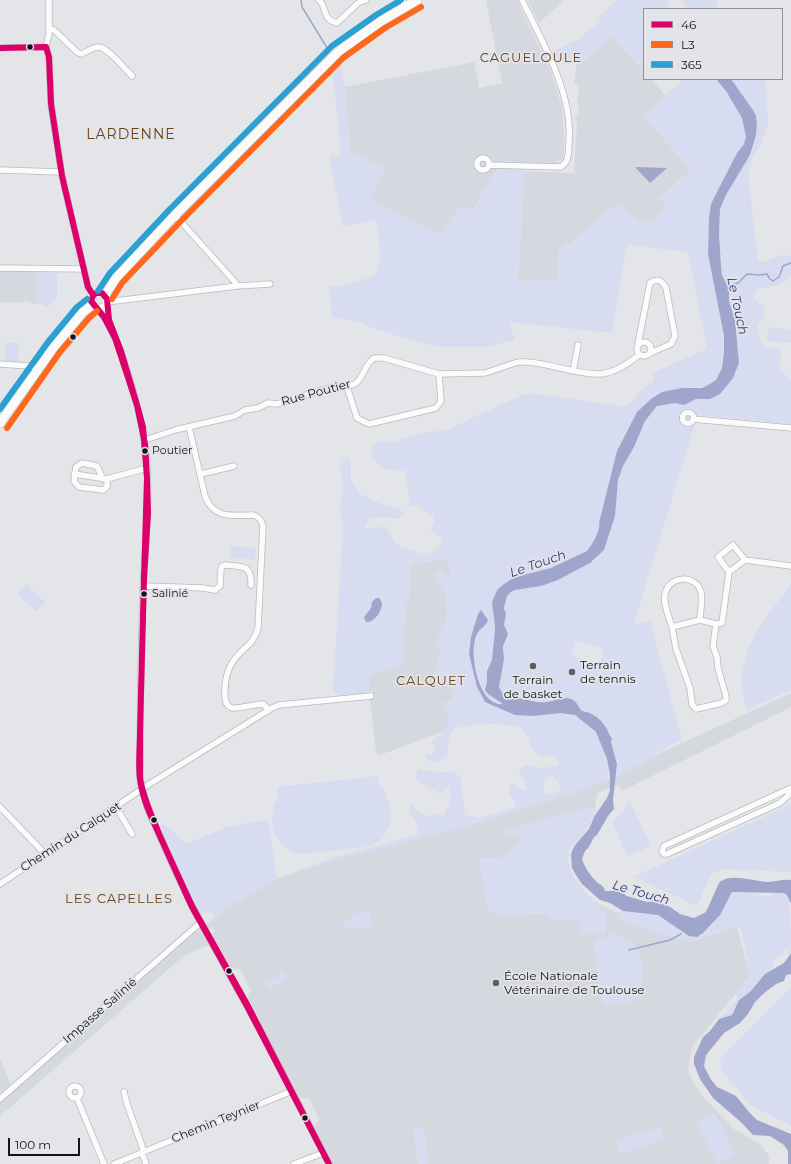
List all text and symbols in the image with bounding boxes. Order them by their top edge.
legend [643,8,783,80]
text: 46 [681,17,696,32]
text: L3 [681,37,695,52]
unlabelled marker [25,42,35,52]
district label: CAGUELOULE [480,50,582,66]
text: 365 [681,57,702,72]
district label: LARDENNE [86,127,176,143]
water label: Le Touch [723,276,751,336]
unlabelled marker [68,332,78,342]
street label: Rue Poutier [280,377,352,409]
place label: Poutier [152,444,193,458]
marker: Poutier [140,446,150,456]
water label: Le Touch [508,547,568,581]
place label: Salinié [152,587,188,601]
marker: Salinié [139,589,149,599]
place label: Terrain de tennis [580,658,636,686]
marker: Terrain de basket [528,661,538,671]
marker: Terrain de tennis [567,667,577,677]
district label: CALQUET [396,673,466,689]
place label: Terrain de basket [504,673,562,701]
street label: Chemin du Calquet [18,799,124,875]
unlabelled marker [149,815,159,825]
water label: Le Touch [611,877,671,909]
district label: LES CAPELLES [65,891,173,907]
unlabelled marker [224,966,234,976]
place label: École Nationale Vétérinaire de Toulouse [504,969,645,997]
street label: Impasse Salinié [60,975,140,1047]
marker: École Nationale Vétérinaire de Toulouse [491,978,501,988]
street label: Chemin Teynier [170,1098,262,1146]
unlabelled marker [300,1113,310,1123]
scale bar [10,1130,82,1156]
text: 100 m [15,1137,51,1152]

